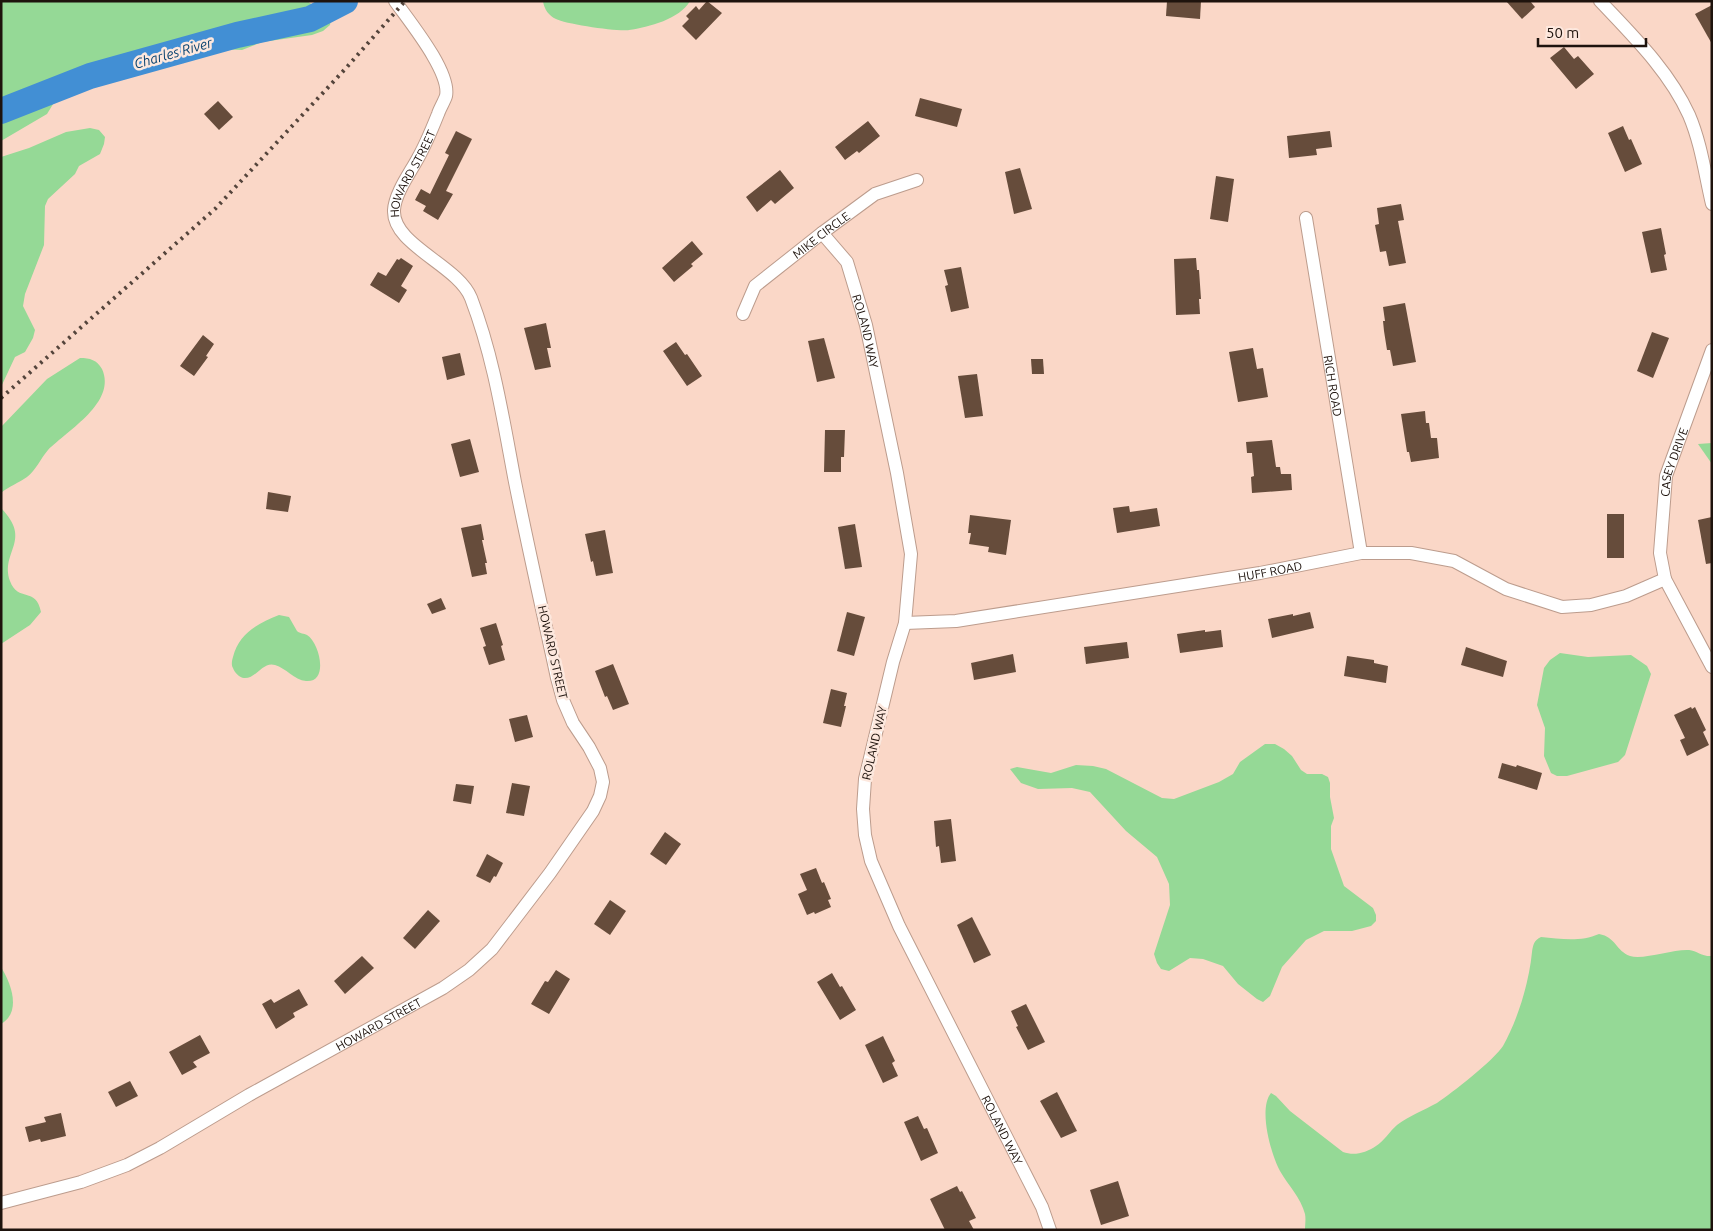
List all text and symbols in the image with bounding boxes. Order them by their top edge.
scale bar [1538,15,1646,47]
text: 50 m [1546,24,1579,41]
water label: Charles River [132,34,215,72]
street label: HOWARD STREET [387,128,437,218]
street label: MIKE CIRCLE [790,208,852,260]
street label: ROLAND WAY [851,293,881,369]
street label: RICH ROAD [1322,354,1345,417]
street label: CASEY DRIVE [1658,426,1690,497]
street label: HUFF ROAD [1237,558,1303,583]
street label: HOWARD STREET [536,604,570,700]
street label: ROLAND WAY [859,705,889,781]
street label: HOWARD STREET [333,995,424,1053]
street label: ROLAND WAY [980,1093,1026,1166]

